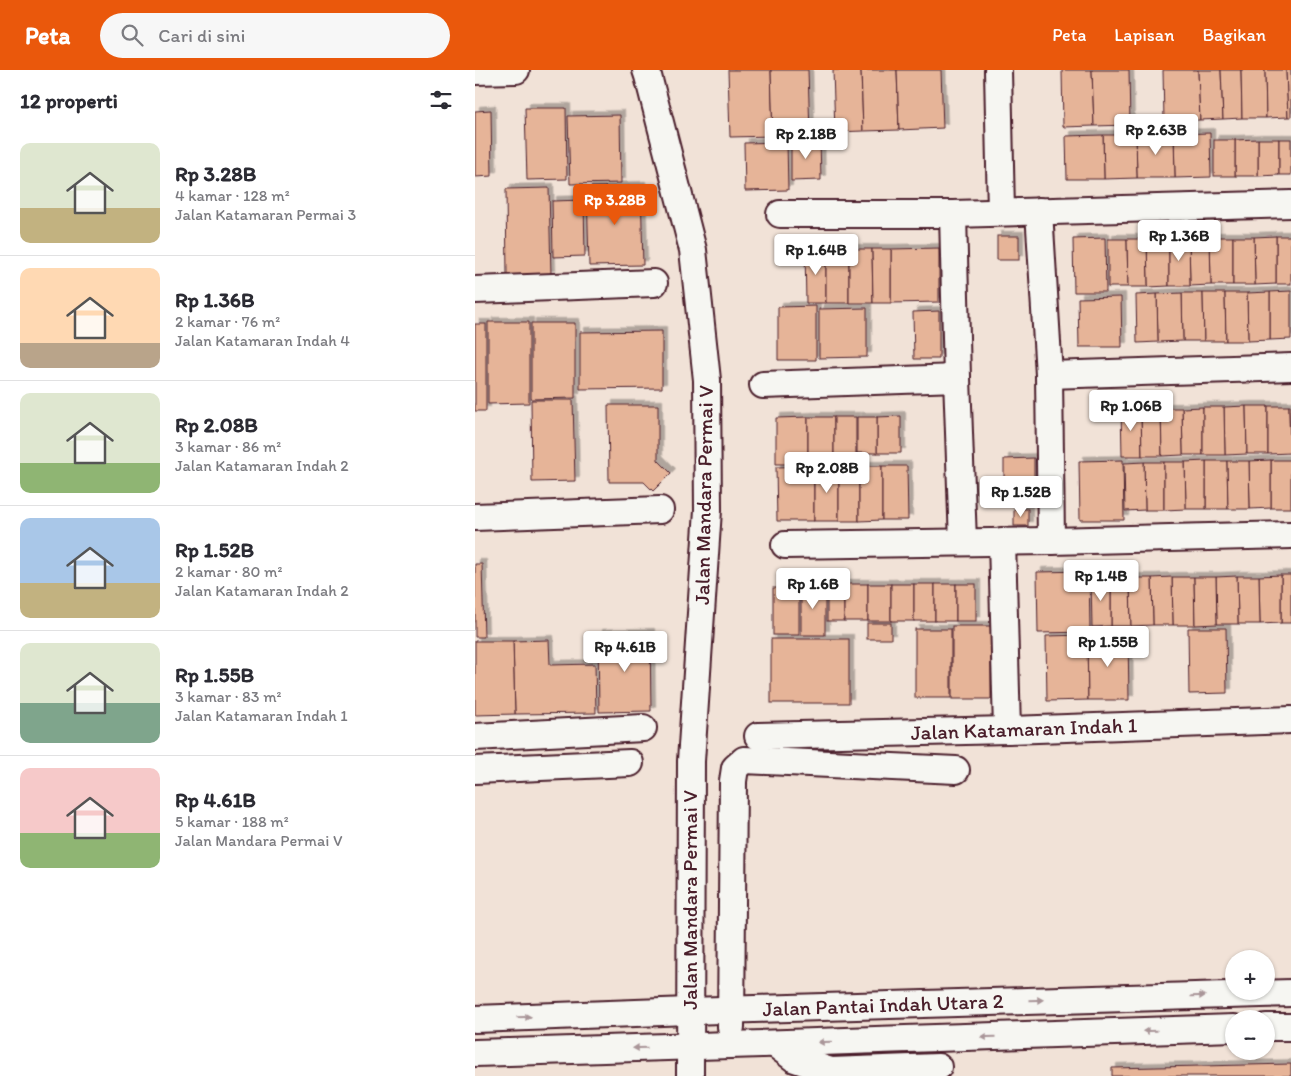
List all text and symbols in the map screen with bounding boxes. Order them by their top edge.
search box [100,13,450,58]
text: Peta [25,21,70,50]
icon: search [118,21,146,49]
text: Cari di sini [158,24,245,47]
text: Peta [1052,24,1086,46]
text: Lapisan [1114,24,1174,46]
text: Bagikan [1202,24,1266,46]
icon: filters [427,86,455,114]
text: 12 properti [20,88,118,113]
pin: Rp 2.63B [1104,114,1208,156]
pin: Rp 2.18B [754,118,858,160]
text: Rp 2.63B [1125,120,1187,139]
text: Rp 2.18B [776,124,836,143]
text: Rp 3.28B [175,161,256,186]
icon: home [60,163,120,223]
pin: Rp 3.28B [563,184,667,226]
text: 4 kamar · 128 m² [175,186,290,205]
text: Rp 3.28B [584,190,646,209]
text: Jalan Katamaran Permai 3 [175,205,356,224]
pin: Rp 1.36B [1127,220,1231,262]
text: Rp 1.36B [1149,226,1209,245]
pin: Rp 1.64B [764,234,868,276]
text: Rp 1.64B [785,240,847,259]
text: Rp 1.36B [175,287,255,312]
icon: home [60,288,120,348]
text: 2 kamar · 76 m² [175,312,280,331]
text: Jalan Katamaran Indah 4 [175,331,350,350]
street label: Jalan Mandara Permai V [689,384,718,605]
pin: Rp 1.06B [1079,390,1183,432]
text: Rp 1.06B [1100,396,1162,415]
text: Rp 2.08B [175,412,258,437]
icon: home [60,413,120,473]
text: 3 kamar · 86 m² [175,437,281,456]
pin: Rp 2.08B [775,452,879,494]
text: Jalan Katamaran Indah 2 [175,456,349,475]
text: Rp 2.08B [795,458,859,477]
pin: Rp 1.52B [969,476,1073,518]
text: Rp 1.52B [991,482,1051,501]
text: Rp 1.52B [175,537,254,562]
icon: home [60,538,120,598]
pin: Rp 1.4B [1055,560,1147,602]
text: 2 kamar · 80 m² [175,562,282,581]
text: Rp 1.4B [1075,566,1127,585]
pin: Rp 1.6B [767,568,859,610]
text: Rp 1.6B [787,574,839,593]
text: Jalan Katamaran Indah 2 [175,581,349,600]
pin: Rp 1.55B [1056,626,1160,668]
pin: Rp 4.61B [573,630,677,673]
text: Rp 1.55B [1078,632,1138,651]
text: Rp 4.61B [594,637,656,656]
text: Rp 1.55B [175,662,254,687]
icon: home [60,663,120,723]
text: 3 kamar · 83 m² [175,687,282,706]
text: Jalan Katamaran Indah 1 [175,706,348,725]
street label: Jalan Katamaran Indah 1 [910,712,1138,745]
text: Rp 4.61B [175,787,256,812]
icon: home [60,788,120,848]
street label: Jalan Mandara Permai V [677,790,702,1010]
text: 5 kamar · 188 m² [175,812,289,831]
text: Jalan Mandara Permai V [175,831,342,850]
map controls [1225,950,1275,1060]
button: + [1225,950,1275,1000]
street label: Jalan Pantai Indah Utara 2 [762,988,1004,1021]
one-way arrow [1190,991,1206,999]
one-way arrow [1028,996,1044,1004]
button: − [1225,1010,1275,1060]
one-way arrow [516,1013,532,1021]
one-way arrow [1142,1028,1158,1036]
one-way arrow [979,1033,995,1041]
one-way arrow [817,1039,833,1047]
one-way arrow [632,1044,648,1052]

